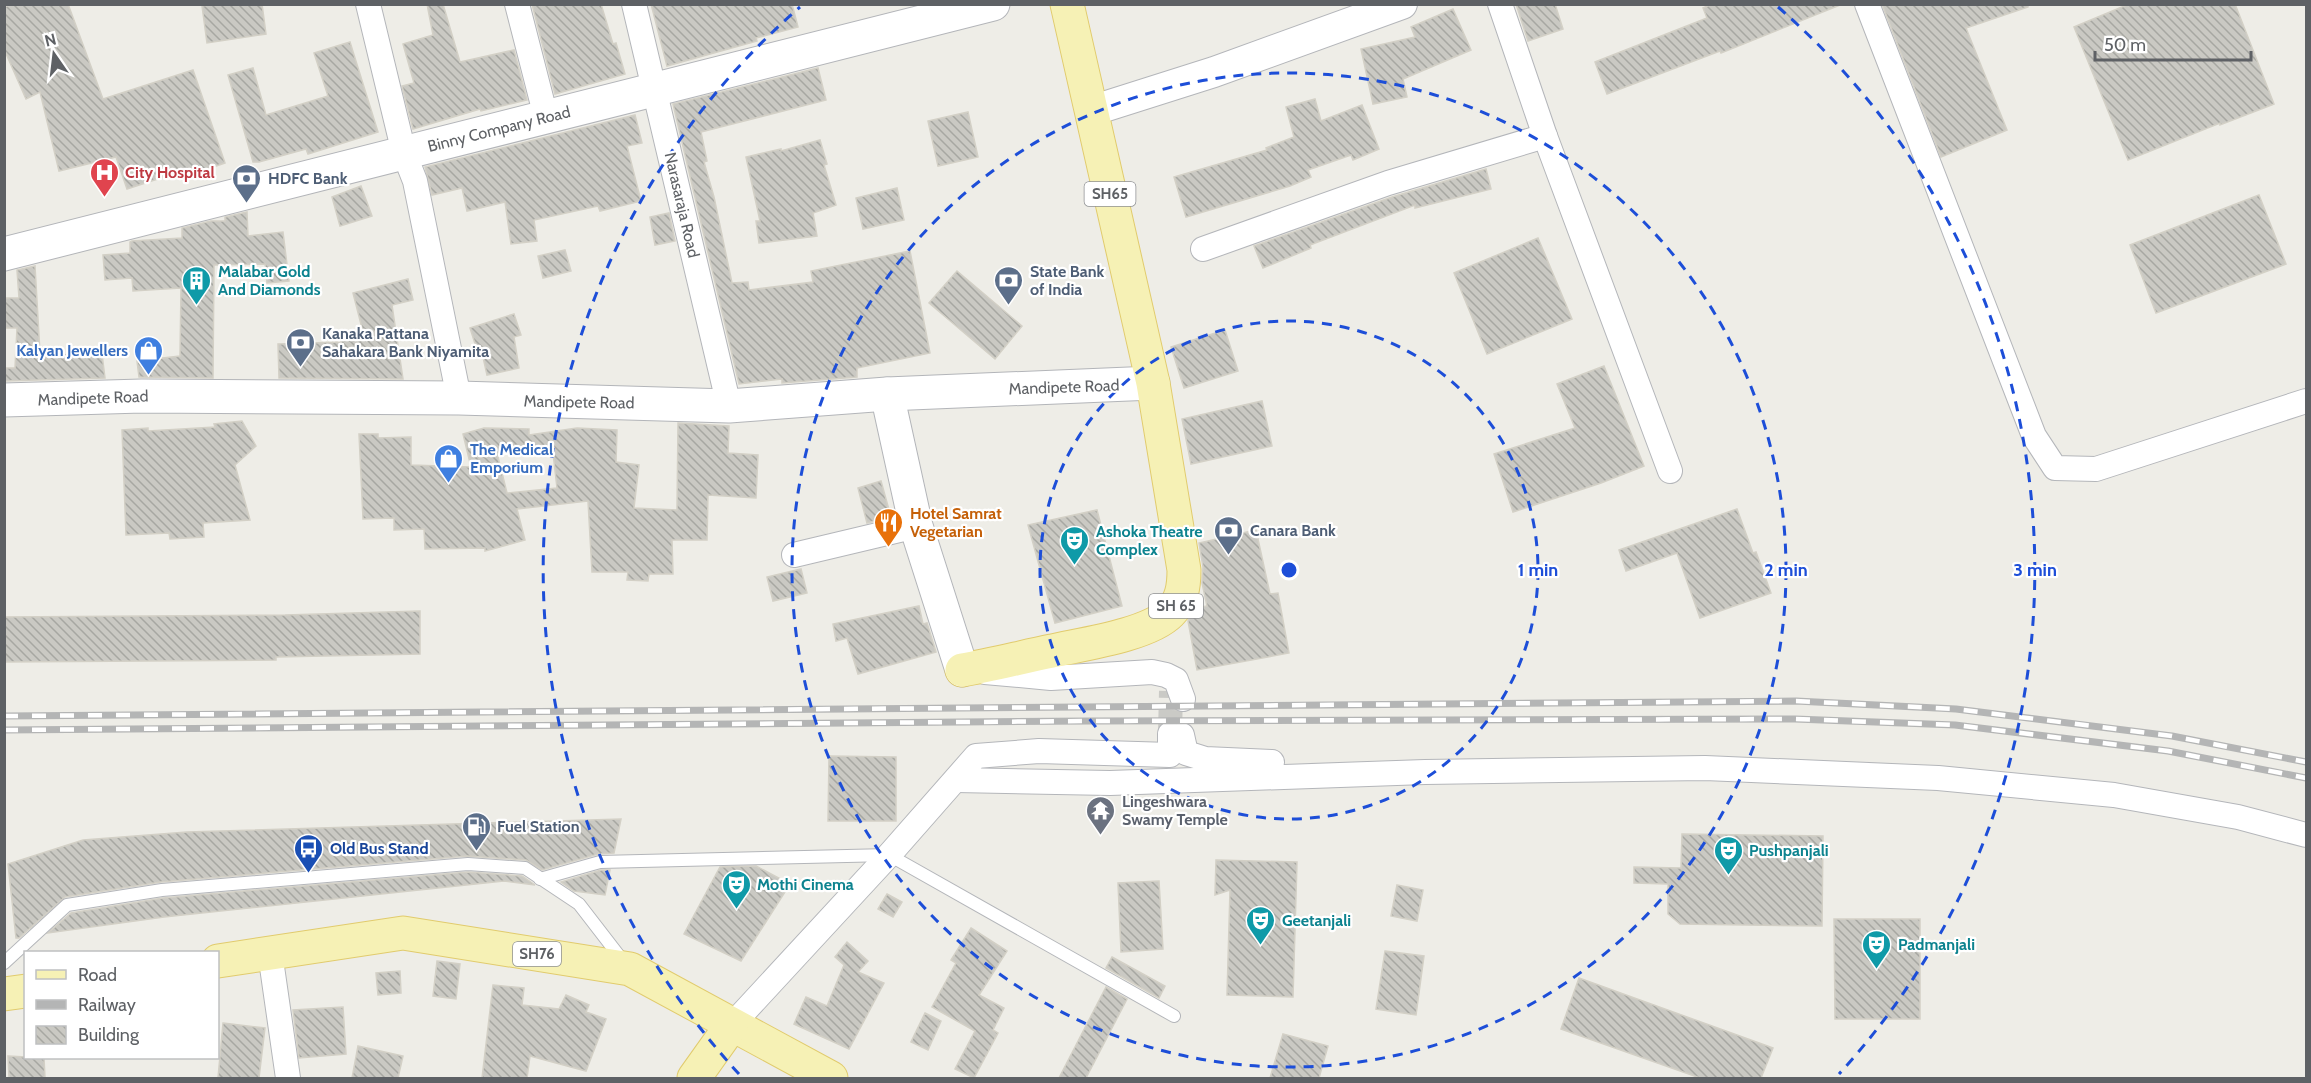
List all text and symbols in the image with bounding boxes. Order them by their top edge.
north arrow [24,24,84,84]
scale bar [2095,24,2251,62]
text: N [43,29,58,51]
text: 50 m [2104,34,2146,56]
street label: Binny Company Road [426,102,572,156]
street label: Narasaraja Road [661,150,703,260]
hospital icon: City Hospital [88,156,120,198]
bank icon: HDFC Bank [231,162,263,204]
place label: City Hospital [125,163,215,182]
place label: HDFC Bank [268,169,348,188]
road number: SH65 [1084,182,1136,206]
place label: Malabar Gold And Diamonds [218,262,321,299]
place label: State Bank of India [1030,262,1105,299]
building icon: Malabar Gold And Diamonds [181,264,213,306]
bank icon: State Bank of India [993,264,1025,306]
place label: Kanaka Pattana Sahakara Bank Niyamita [322,324,489,361]
bank icon: Kanaka Pattana Sahakara Bank Niyamita [285,326,317,368]
shop icon: Kalyan Jewellers [133,334,165,376]
place label: Kalyan Jewellers [16,341,128,360]
street label: Mandipete Road [1008,376,1120,398]
street label: Mandipete Road [37,387,149,409]
street label: Mandipete Road [523,392,635,412]
place label: The Medical Emporium [470,440,553,477]
shop icon: The Medical Emporium [433,442,465,484]
place label: Hotel Samrat Vegetarian [910,504,1002,541]
restaurant icon: Hotel Samrat Vegetarian [873,506,905,548]
bank icon: Canara Bank [1213,514,1245,556]
place label: Canara Bank [1250,521,1336,540]
place label: Ashoka Theatre Complex [1096,522,1203,559]
theatre icon: Ashoka Theatre Complex [1059,524,1091,566]
text: 1 min [1518,559,1558,581]
text: 2 min [1764,559,1808,581]
text: 3 min [2013,559,2057,581]
centre of rings [1279,560,1299,580]
road number: SH 65 [1149,594,1203,618]
place label: Lingeshwara Swamy Temple [1122,792,1228,829]
temple icon: Lingeshwara Swamy Temple [1085,794,1117,836]
fuel station icon: Fuel Station [460,810,492,852]
place label: Fuel Station [497,817,580,836]
bus stop icon: Old Bus Stand [293,832,325,874]
theatre icon: Pushpanjali [1712,834,1744,876]
place label: Old Bus Stand [330,839,429,858]
place label: Pushpanjali [1749,841,1829,860]
theatre icon: Mothi Cinema [720,868,752,910]
place label: Mothi Cinema [757,875,854,894]
theatre icon: Geetanjali [1245,904,1277,946]
place label: Geetanjali [1282,911,1351,930]
theatre icon: Padmanjali [1861,928,1893,970]
place label: Padmanjali [1898,935,1975,954]
road number: SH76 [513,942,561,966]
legend [24,951,219,1059]
text: Road [78,964,117,986]
text: Railway [78,994,136,1016]
text: Building [78,1024,140,1046]

